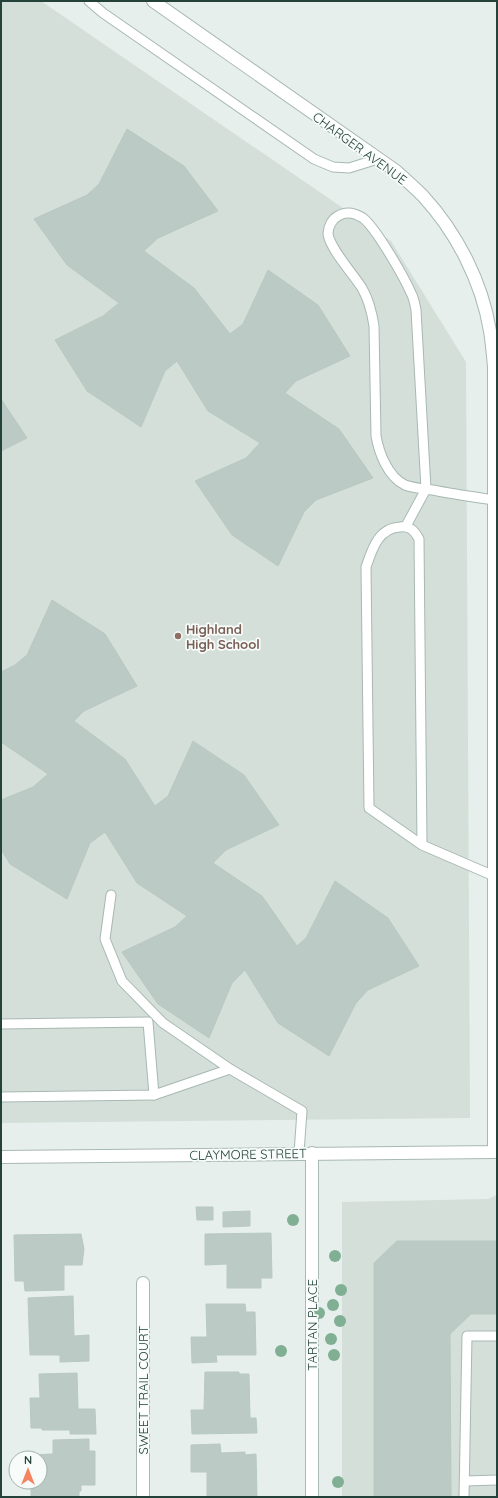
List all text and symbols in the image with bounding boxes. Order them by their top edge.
street label: CHARGER AVENUE [310,108,410,188]
place label: Highland High School [186,621,260,652]
marker: Highland High School [173,631,183,641]
street label: CLAYMORE STREET [189,1145,307,1163]
street label: TARTAN PLACE [304,1279,320,1371]
street label: SWEET TRAIL COURT [135,1325,151,1454]
north arrow [8,1450,48,1490]
text: N [24,1453,32,1467]

